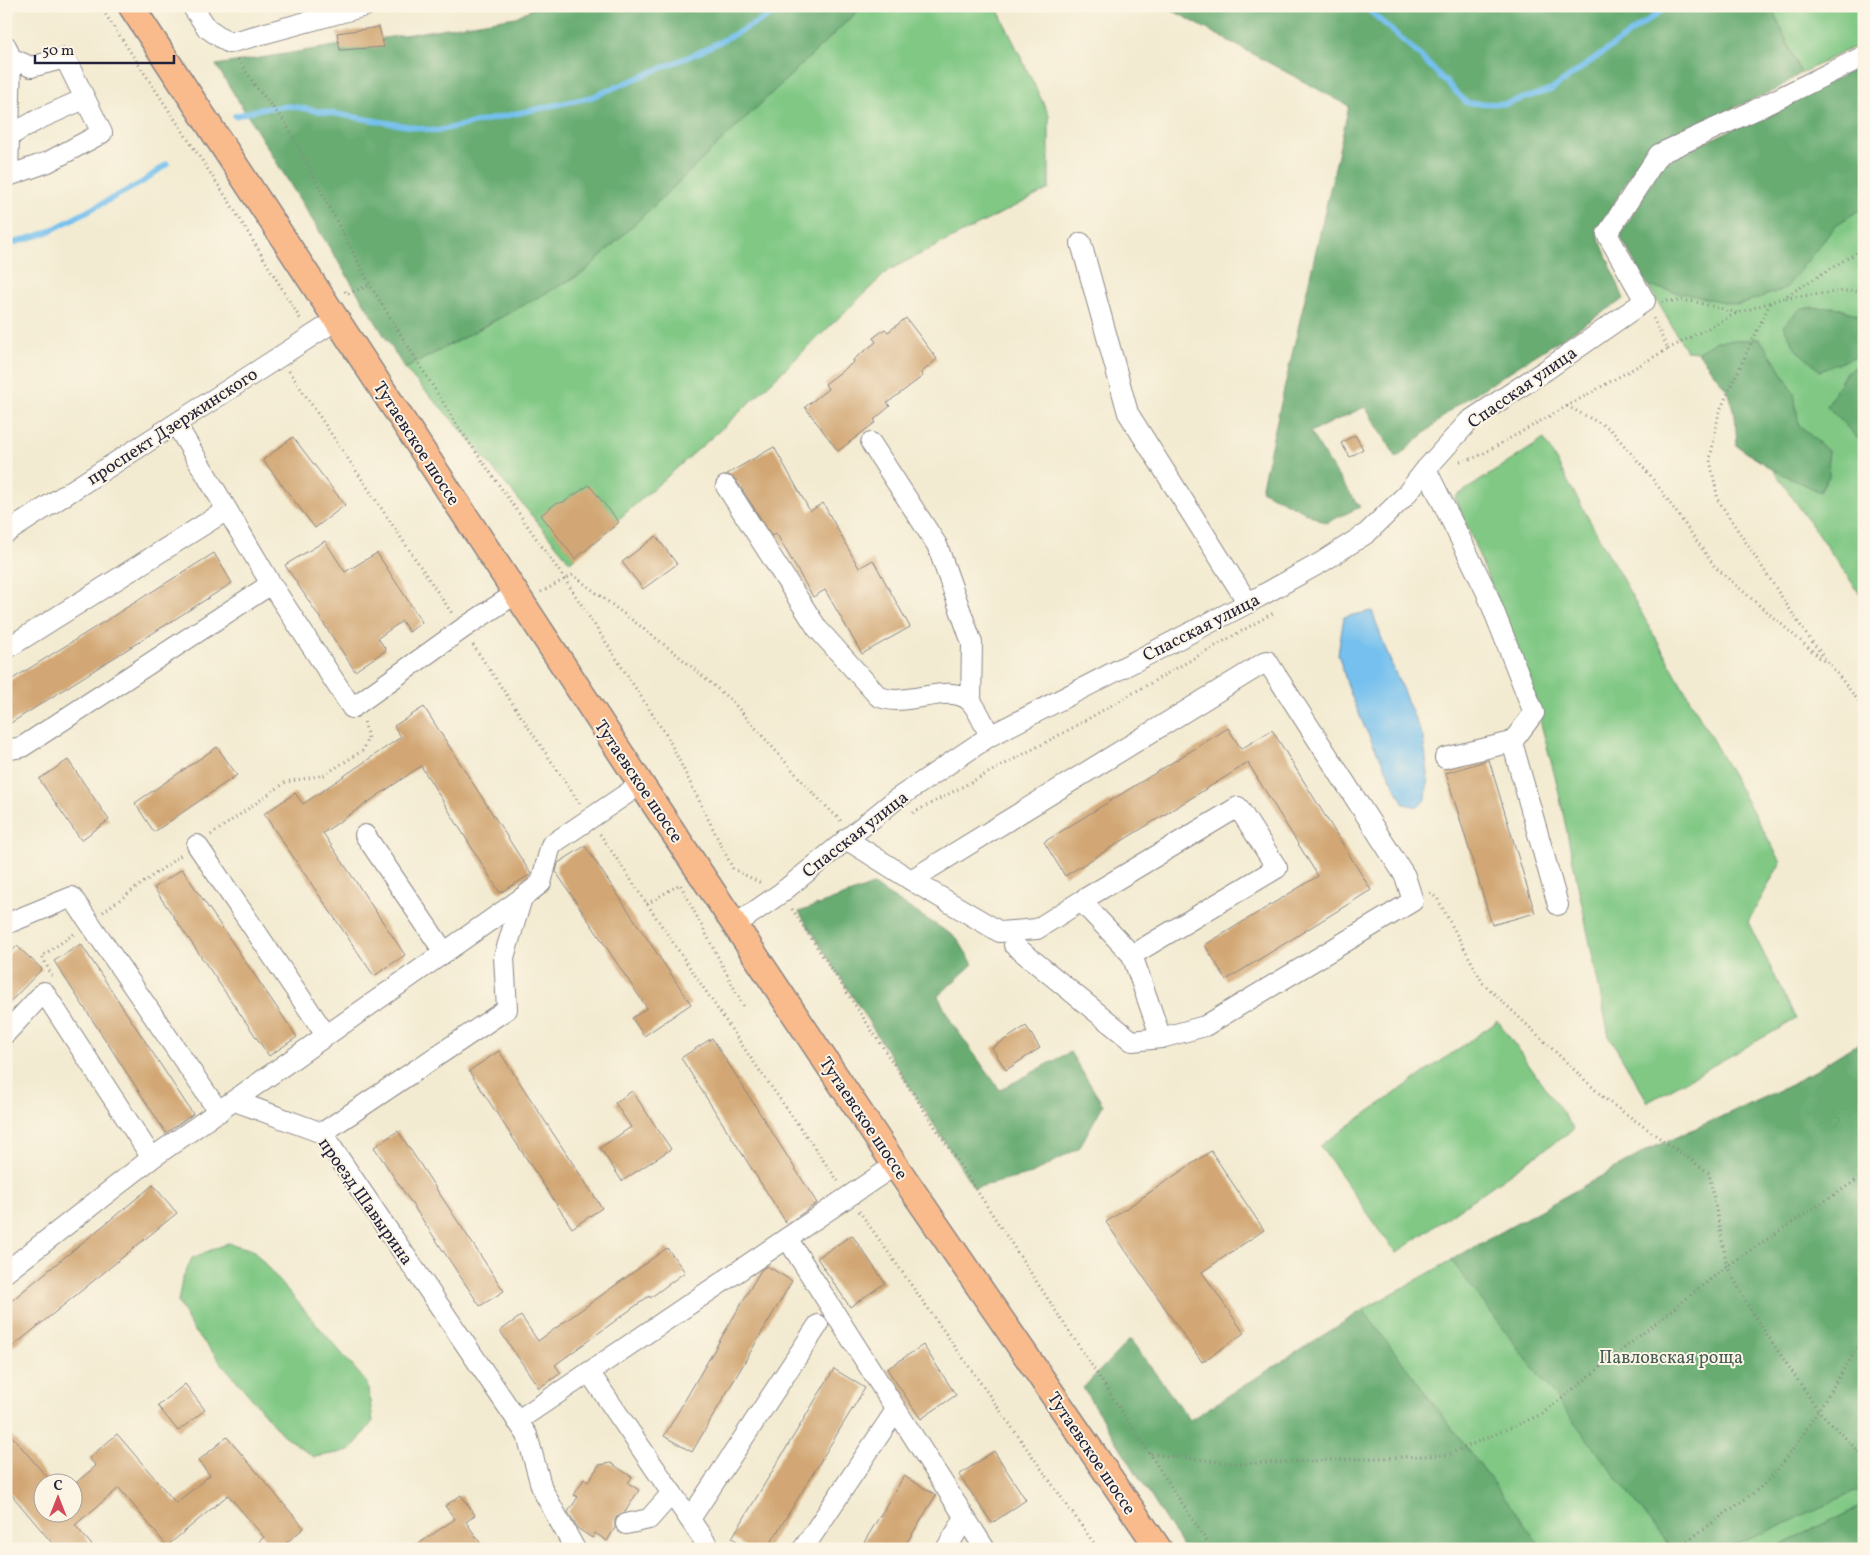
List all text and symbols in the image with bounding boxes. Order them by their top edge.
scale bar [35,32,174,64]
text: 50 m [42,41,74,62]
street label: Спасская улица [1463,341,1583,435]
street label: проспект Дзержинского [82,362,263,492]
street label: Тутаевское шоссе [366,377,465,511]
street label: Спасская улица [1139,588,1265,669]
street label: Тутаевское шоссе [587,715,688,848]
street label: Спасская улица [798,786,914,885]
street label: Тутаевское шоссе [812,1052,913,1185]
street label: проезд Шавырина [311,1133,418,1271]
park label: Павловская роща [1599,1346,1743,1371]
street label: Тутаевское шоссе [1040,1387,1141,1520]
north arrow [32,1472,82,1522]
text: С [53,1477,63,1496]

